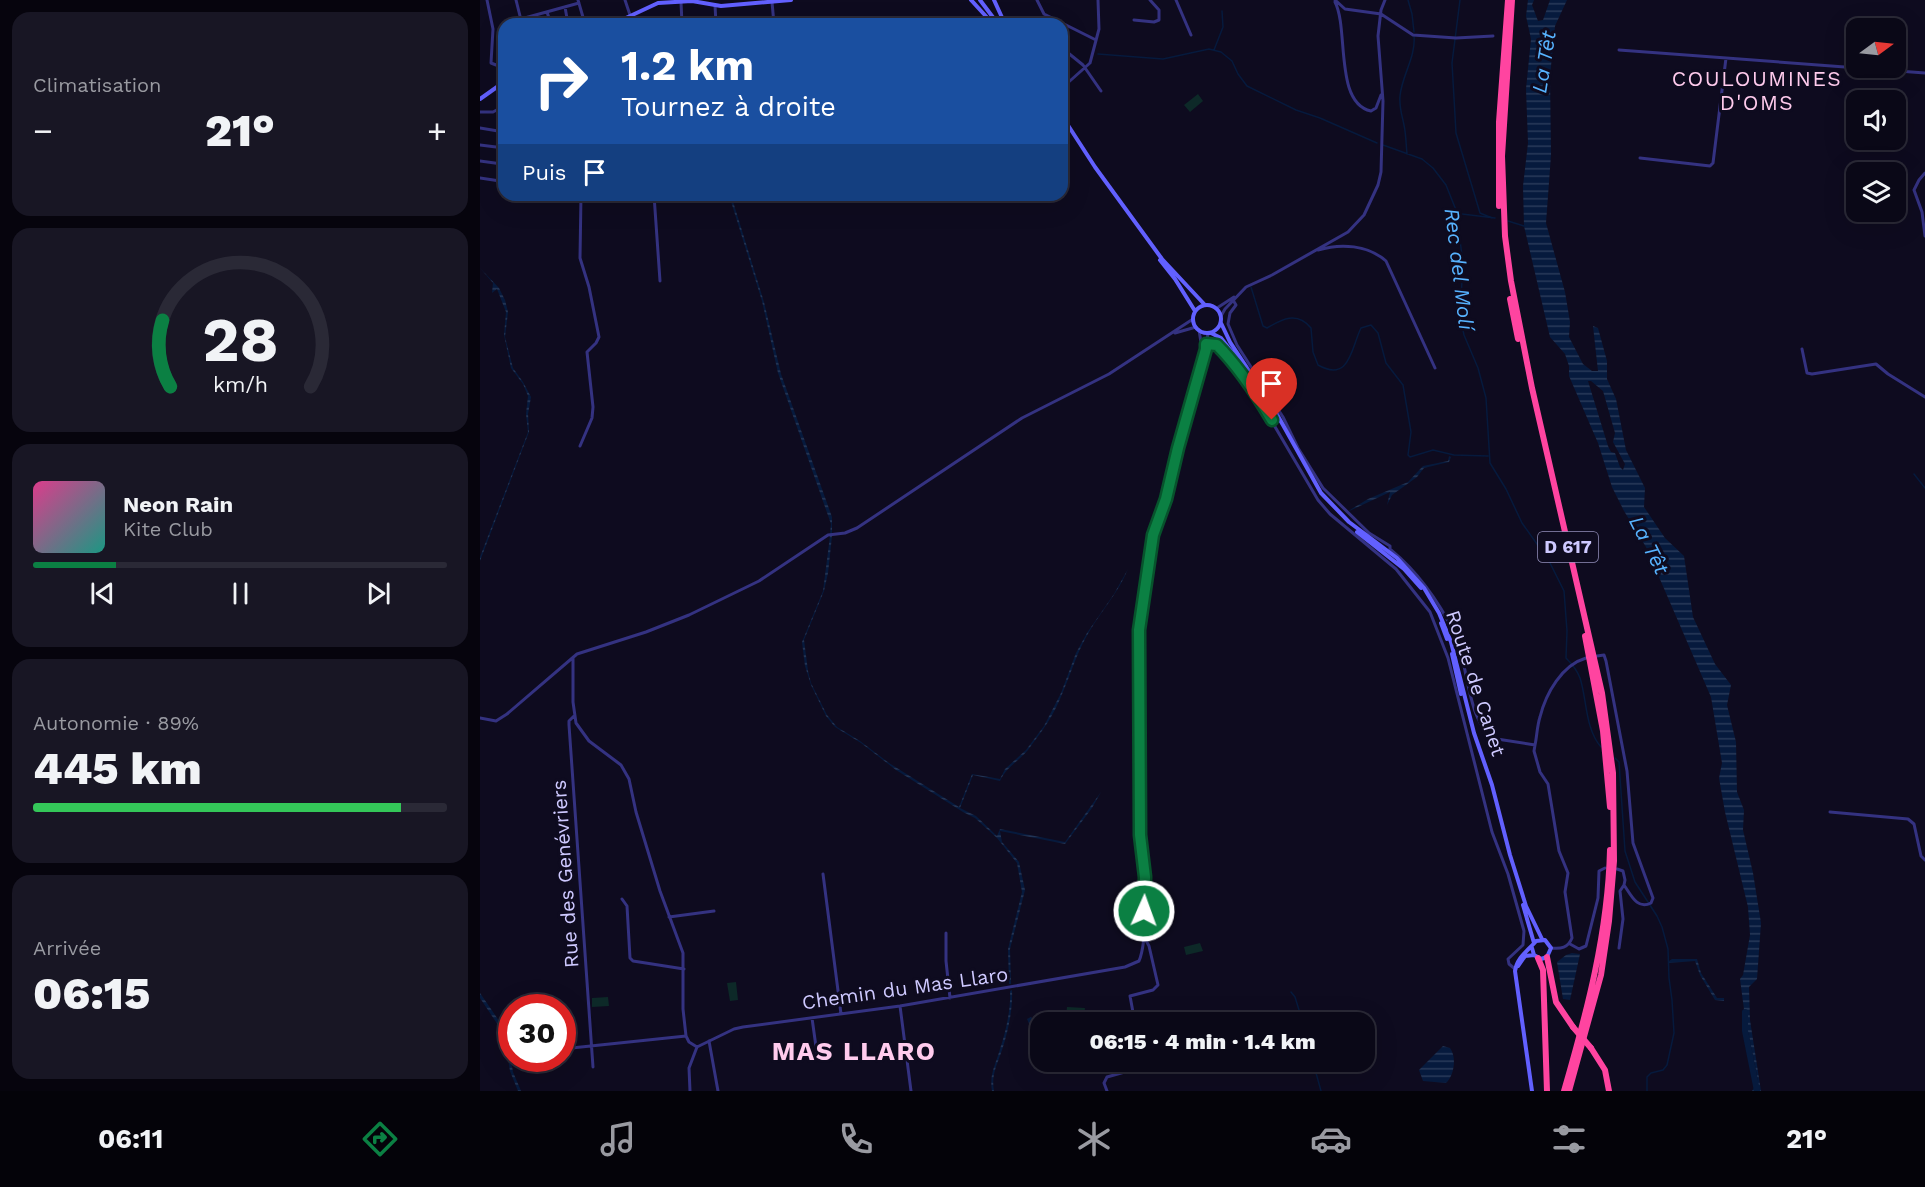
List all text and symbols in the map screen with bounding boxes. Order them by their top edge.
north arrow [1846,18,1906,78]
map controls [1846,18,1906,222]
water label: La Têt [1526,29,1561,95]
text: 1.2 km [621,41,754,90]
icon: right [522,42,600,120]
district label: COULOUMINES D'OMS [1672,66,1842,115]
text: Climatisation [33,73,161,97]
button: sound [1846,90,1906,150]
text: Tournez à droite [621,91,836,123]
text: 21° [205,104,275,157]
text: − [33,111,53,150]
text: + [427,111,447,150]
icon: arrive [578,156,611,189]
text: Puis [522,160,566,185]
button: layers [1846,162,1906,222]
water label: Rec del Molí [1440,207,1480,334]
text: 28 [202,303,278,376]
pin [1246,358,1297,420]
icon: arrive [1255,367,1288,400]
text: km/h [212,372,268,397]
text: Neon Rain [123,492,233,517]
water label: La Têt [1624,511,1675,579]
text: Kite Club [123,517,213,541]
road number: D 617 [1538,532,1598,562]
icon: previous [86,577,119,610]
icon: pause [224,577,257,610]
icon: next [362,577,395,610]
street label: Route de Canet [1441,607,1511,760]
text: Autonomie · 89% [33,711,199,735]
text: 445 km [33,742,202,795]
street label: Rue des Genévriers [546,779,584,969]
position arrow [1112,879,1176,943]
text: Arrivée [33,936,101,960]
street label: Chemin du Mas Llaro [800,962,1010,1014]
text: 06:15 [33,967,150,1020]
speed limit sign: 30 [498,994,576,1072]
text: 06:15 · 4 min · 1.4 km [1089,1029,1316,1054]
district label: MAS LLARO [772,1036,936,1066]
icon: directions [359,1118,401,1160]
icon: music [597,1118,639,1160]
icon: phone [835,1118,877,1160]
icon: climate [1073,1118,1115,1160]
icon: car [1310,1118,1352,1160]
icon: filters [1548,1118,1590,1160]
text: 06:11 [98,1123,163,1155]
text: 21° [1786,1123,1827,1155]

